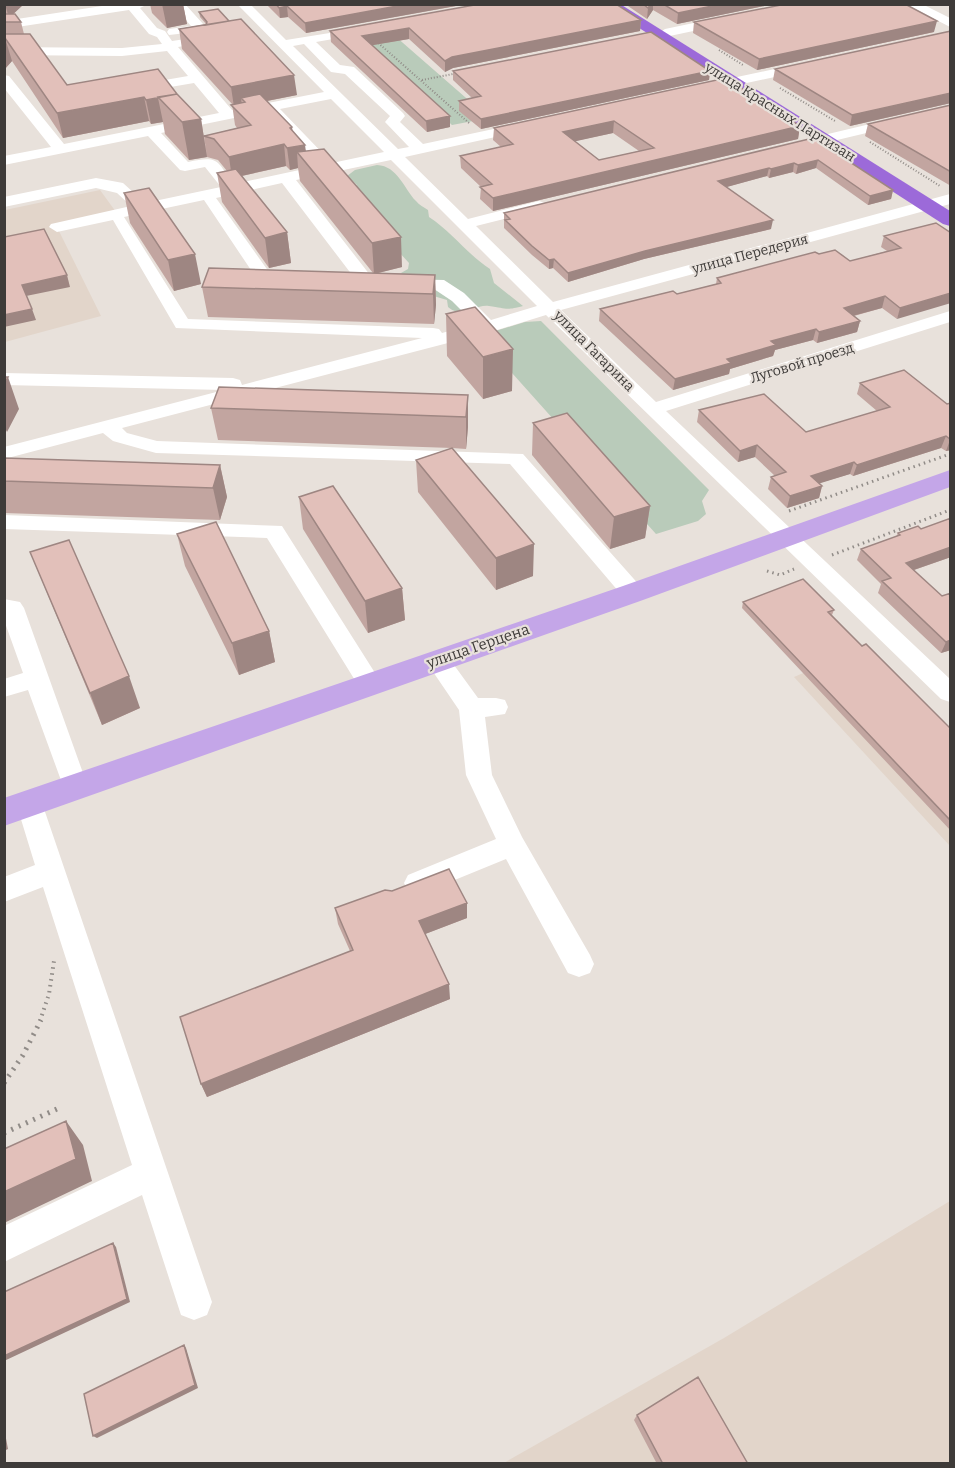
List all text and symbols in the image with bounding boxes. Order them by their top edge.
street label: улица Красных Партизан [701,58,858,165]
street label: улица Передерия [689,230,810,278]
street label: улица Гагарина [549,306,638,395]
street label: Луговой проезд [748,339,856,387]
street label: улица Герцена [423,620,532,672]

